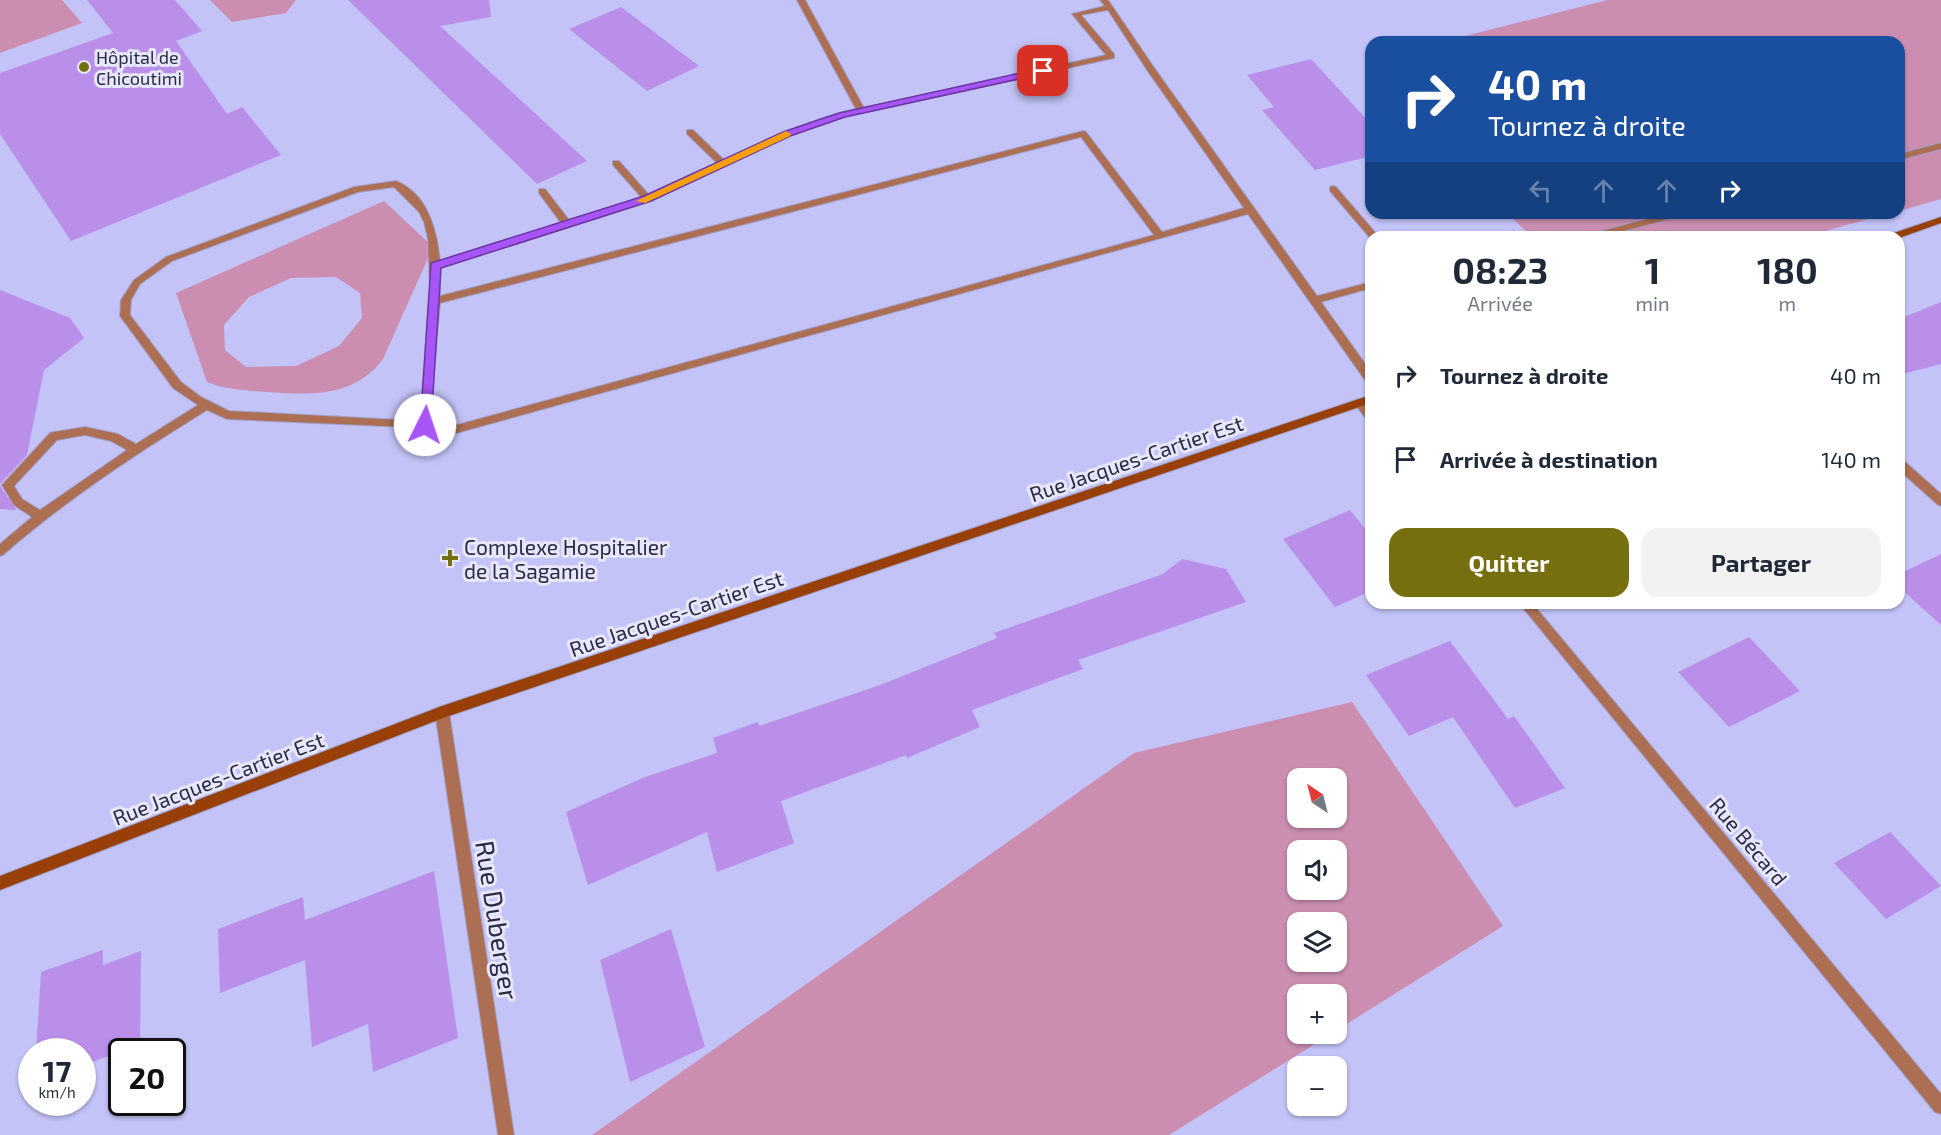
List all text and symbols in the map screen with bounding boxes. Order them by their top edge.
pin [1017,45,1068,96]
place label: Hôpital de Chicoutimi [96,46,182,89]
icon: arrive [1026,54,1059,87]
text: 40 m [1488,58,1587,108]
marker: Hôpital de Chicoutimi [77,60,91,74]
icon: right [1389,60,1467,138]
text: Tournez à droite [1488,109,1686,141]
icon: left [1524,174,1557,207]
icon: ahead [1587,174,1620,207]
icon: ahead [1650,174,1683,207]
icon: right [1713,174,1746,207]
text: 08:23 [1452,248,1548,291]
text: 1 [1645,248,1660,291]
text: 180 [1757,248,1818,291]
text: Arrivée [1468,291,1533,315]
text: min [1635,291,1670,315]
text: m [1779,291,1796,315]
icon: right [1389,359,1422,392]
text: Tournez à droite [1440,362,1609,388]
text: 40 m [1830,362,1881,388]
position arrow [393,393,457,457]
street label: Rue Jacques-Cartier Est [1026,410,1246,506]
icon: arrive [1389,443,1422,476]
text: Arrivée à destination [1440,446,1658,472]
text: 140 m [1821,446,1881,472]
button: Quitter [1389,528,1629,597]
button: Partager [1641,528,1881,597]
place label: Complexe Hospitalier de la Sagamie [464,534,668,583]
marker: Complexe Hospitalier de la Sagamie [441,549,459,567]
street label: Rue Jacques-Cartier Est [566,565,786,661]
street label: Rue Jacques-Cartier Est [109,726,327,830]
north arrow [1287,768,1347,828]
map controls [1287,768,1347,1116]
street label: Rue Bécard [1705,792,1793,890]
street label: Rue Duberger [470,838,526,1002]
button: sound [1287,840,1347,900]
button: layers [1287,912,1347,972]
button: + [1287,984,1347,1044]
speed limit sign: 20 [108,1038,186,1116]
text: 17 [43,1052,71,1088]
button: − [1287,1056,1347,1116]
text: km/h [38,1083,76,1101]

